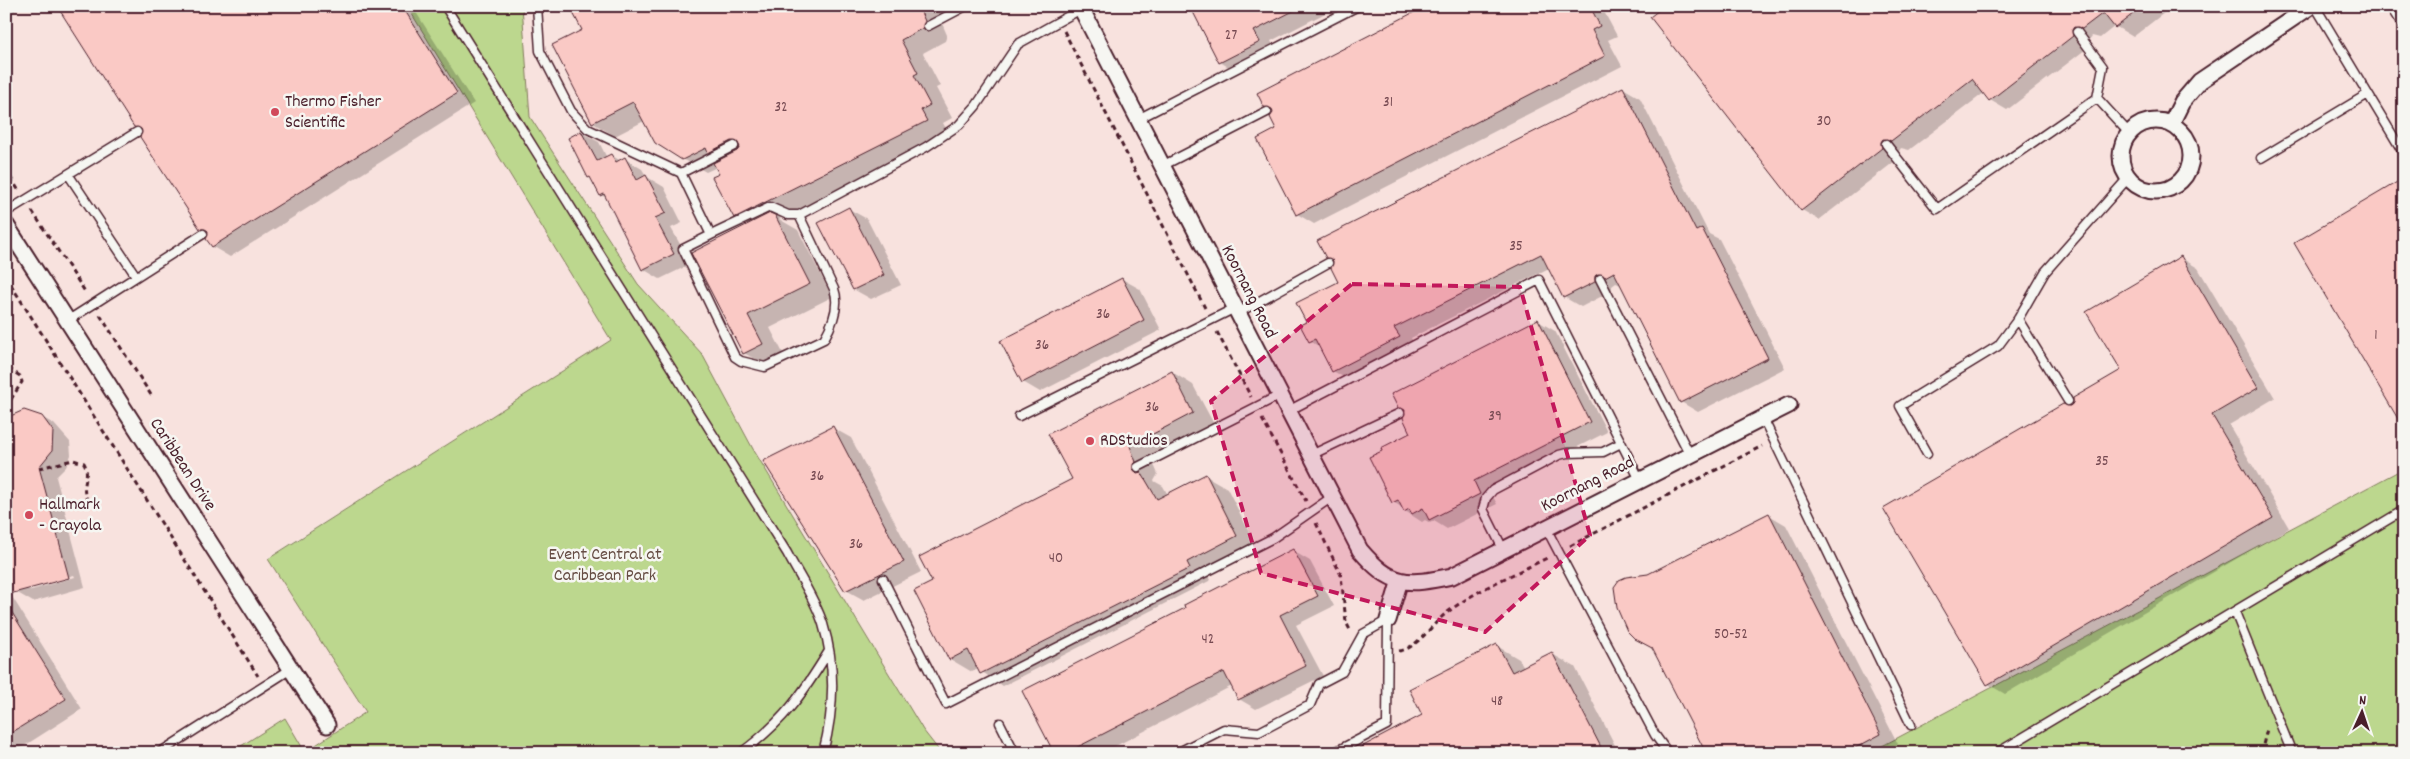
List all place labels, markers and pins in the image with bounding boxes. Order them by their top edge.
place label: Thermo Fisher Scientific [285,90,382,136]
marker: Thermo Fisher Scientific [269,106,281,118]
place label: RDStudios [1100,429,1168,454]
marker: RDStudios [1084,435,1096,447]
place label: Hallmark - Crayola [39,493,102,539]
marker: Hallmark - Crayola [23,509,35,521]

